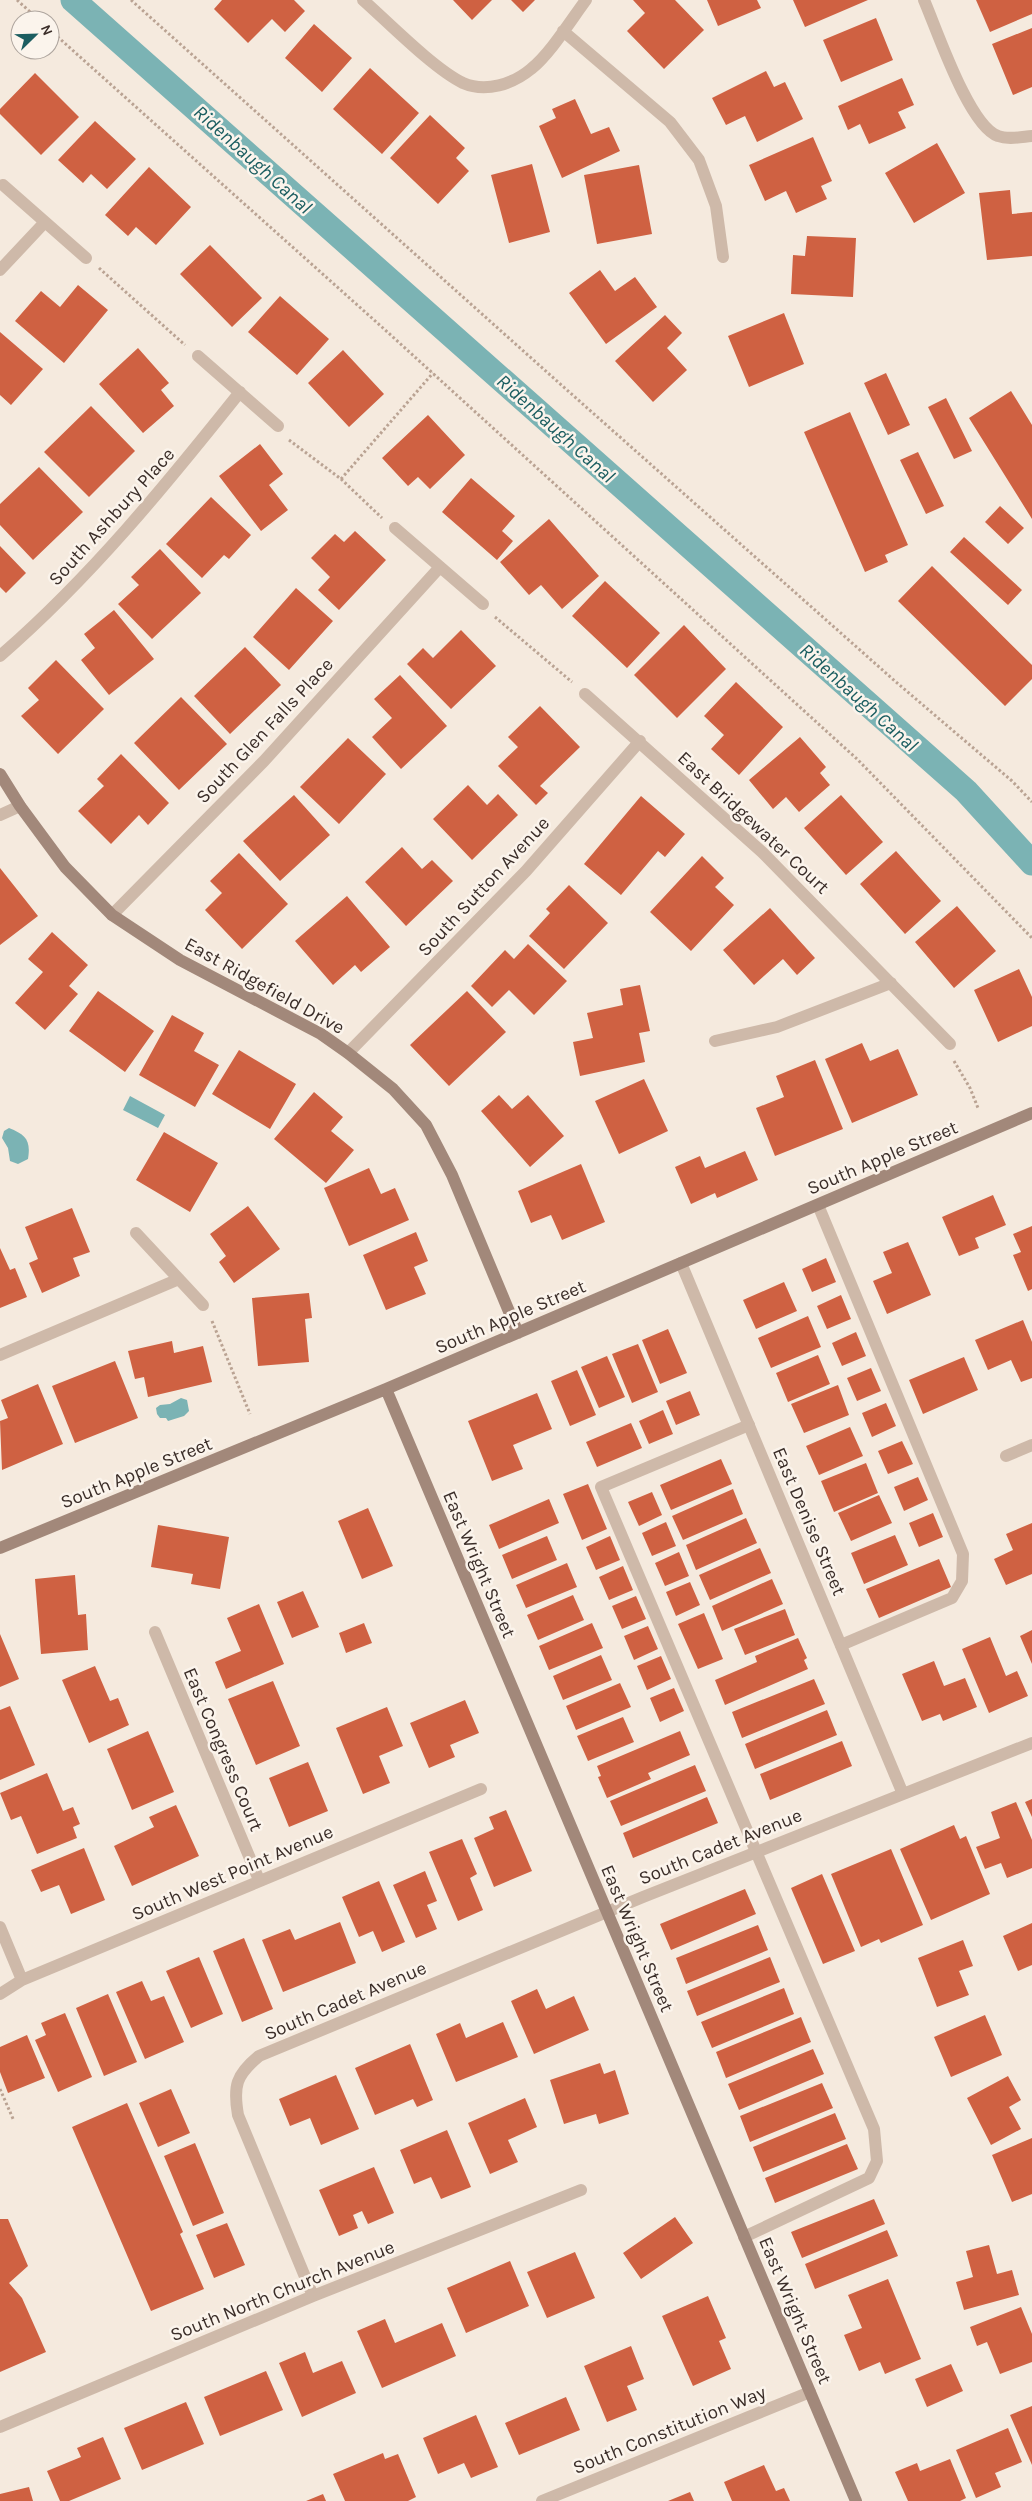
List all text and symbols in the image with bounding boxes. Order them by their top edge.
north arrow [10,10,60,60]
text: N [37,22,56,38]
water label: Ridenbaugh Canal [189,100,317,218]
water label: Ridenbaugh Canal [492,369,620,487]
street label: South Ashbury Place [44,443,179,590]
water label: Ridenbaugh Canal [795,638,923,756]
street label: South Glen Falls Place [192,653,338,808]
street label: East Bridgewater Court [673,747,834,899]
street label: South Sutton Avenue [413,812,554,961]
street label: East Ridgefield Drive [181,933,348,1039]
street label: South Apple Street [804,1116,961,1200]
street label: South Apple Street [432,1275,589,1359]
street label: South Apple Street [57,1433,215,1513]
street label: East Denise Street [768,1444,850,1599]
street label: East Wright Street [438,1488,520,1641]
street label: East Congress Court [179,1664,268,1835]
street label: South Cadet Avenue [636,1804,805,1890]
street label: South West Point Avenue [128,1820,336,1925]
street label: East Wright Street [596,1862,678,2015]
street label: South Cadet Avenue [261,1957,430,2045]
street label: East Wright Street [754,2234,836,2387]
street label: South North Church Avenue [167,2236,398,2346]
street label: South Constitution Way [570,2381,769,2479]

